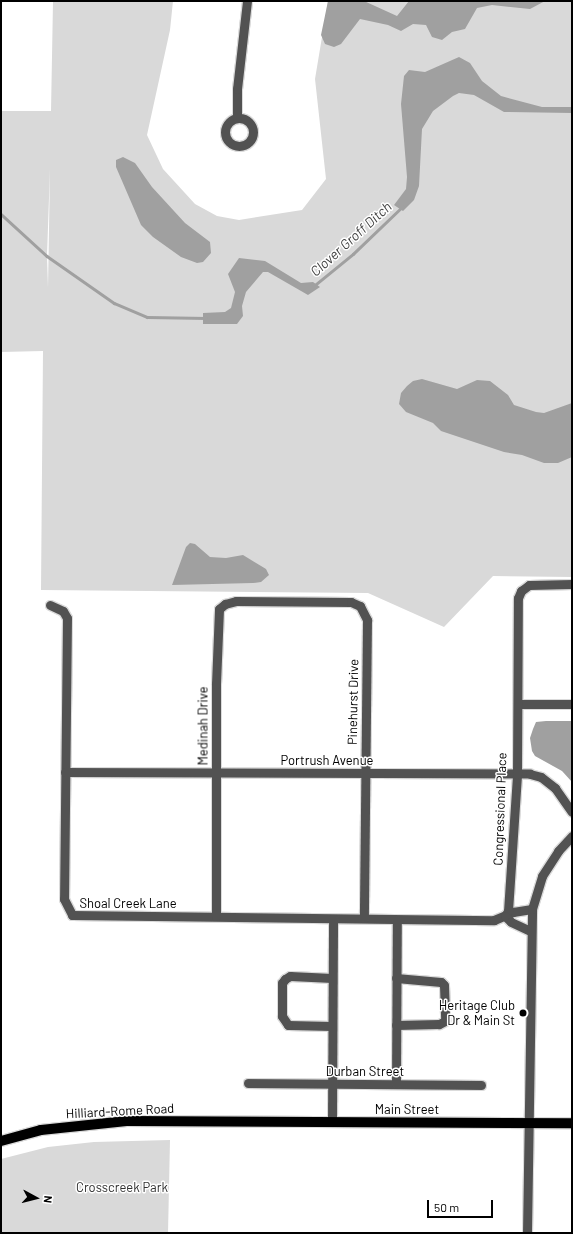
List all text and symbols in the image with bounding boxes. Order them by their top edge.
water label: Clover Groff Ditch [307,198,395,280]
street label: Pinehurst Drive [344,659,362,745]
street label: Medinah Drive [195,687,211,765]
street label: Portrush Avenue [280,752,374,768]
street label: Congressional Place [490,752,510,866]
street label: Shoal Creek Lane [79,895,177,911]
place label: Heritage Club Dr & Main St [439,998,515,1029]
marker: Heritage Club Dr & Main St [518,1008,528,1018]
street label: Durban Street [326,1063,404,1079]
street label: Hilliard-Rome Road [65,1100,175,1122]
street label: Main Street [375,1101,439,1117]
north arrow [16,1178,56,1218]
park label: Crosscreek Park [76,1179,168,1195]
scale bar [429,1192,495,1218]
text: N [42,1195,55,1204]
text: 50 m [434,1200,459,1214]

